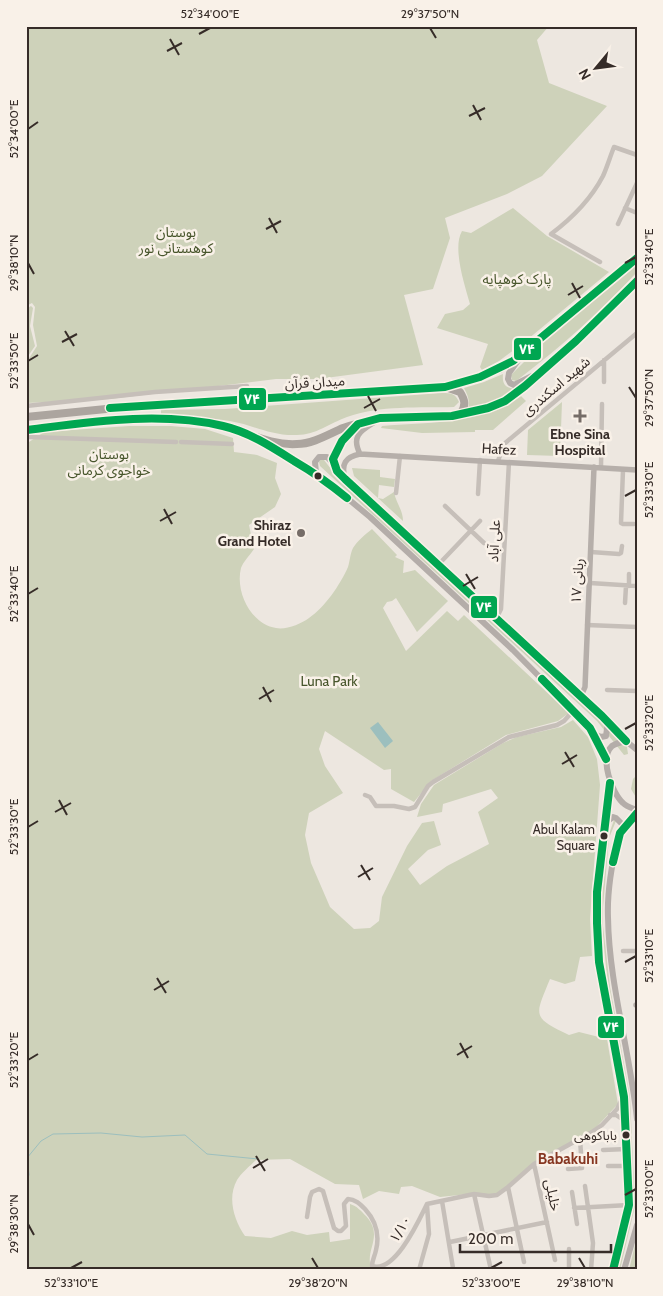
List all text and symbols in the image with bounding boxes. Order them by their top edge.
text: 52°34'00"E [181,6,240,21]
text: 29°37'50"N [401,6,459,21]
north arrow [570,42,620,92]
text: N [574,66,595,83]
text: 52°34'00"E [6,99,21,158]
park label: بوستان کوهستانی نور [138,223,213,257]
text: 52°33'40"E [641,228,656,285]
text: 29°38'10"N [6,234,21,292]
park label: پارک کوهپایه [483,270,551,289]
text: 52°33'50"E [6,332,21,389]
line badge: ۷۴ [513,337,542,361]
text: ۷۴ [519,340,535,358]
street label: شهید اسکندری [518,352,594,420]
text: 29°37'50"N [641,369,656,427]
street label: میدان قرآن [284,371,346,393]
line badge: ۷۴ [238,387,267,411]
text: ۷۴ [244,390,260,408]
marker: Ebne Sina Hospital [573,409,587,423]
place label: Ebne Sina Hospital [550,425,610,459]
street label: Hafez [481,439,517,459]
park label: بوستان خواجوی کرمانی [67,445,151,479]
text: 52°33'30"E [641,461,656,518]
unlabelled marker [313,471,323,481]
place label: Shiraz Grand Hotel [218,516,291,550]
street label: علی آباد [484,519,504,563]
marker: Shiraz Grand Hotel [295,527,307,539]
street label: ربانی ۱۷ [566,558,588,604]
text: 52°33'40"E [6,565,21,622]
line badge: ۷۴ [470,595,498,619]
text: ۷۴ [476,598,492,616]
park label: Luna Park [300,672,358,690]
text: 52°33'20"E [641,694,656,751]
text: 52°33'30"E [6,798,21,855]
place label: Abul Kalam Square [533,821,595,853]
marker: Abul Kalam Square [599,831,609,841]
text: 52°33'10"E [641,929,656,983]
line badge: ۷۴ [597,1015,625,1039]
text: ۷۴ [603,1018,619,1036]
text: 52°33'20"E [6,1031,21,1088]
place label: باباکوهی [574,1127,617,1144]
marker: باباکوهی [621,1130,631,1140]
district label: Babakuhi [538,1150,598,1168]
text: 52°33'00"E [641,1159,656,1218]
street label: خلیلی [541,1177,565,1213]
text: 29°38'30"N [6,1194,21,1254]
street label: ۱/۱۰ [385,1212,415,1246]
scale bar [460,1221,612,1253]
text: 200 m [468,1230,513,1248]
text: 52°33'10"E [44,1275,98,1290]
text: 29°38'20"N [288,1275,348,1290]
text: 52°33'00"E [462,1275,521,1290]
text: 29°38'10"N [556,1275,614,1290]

